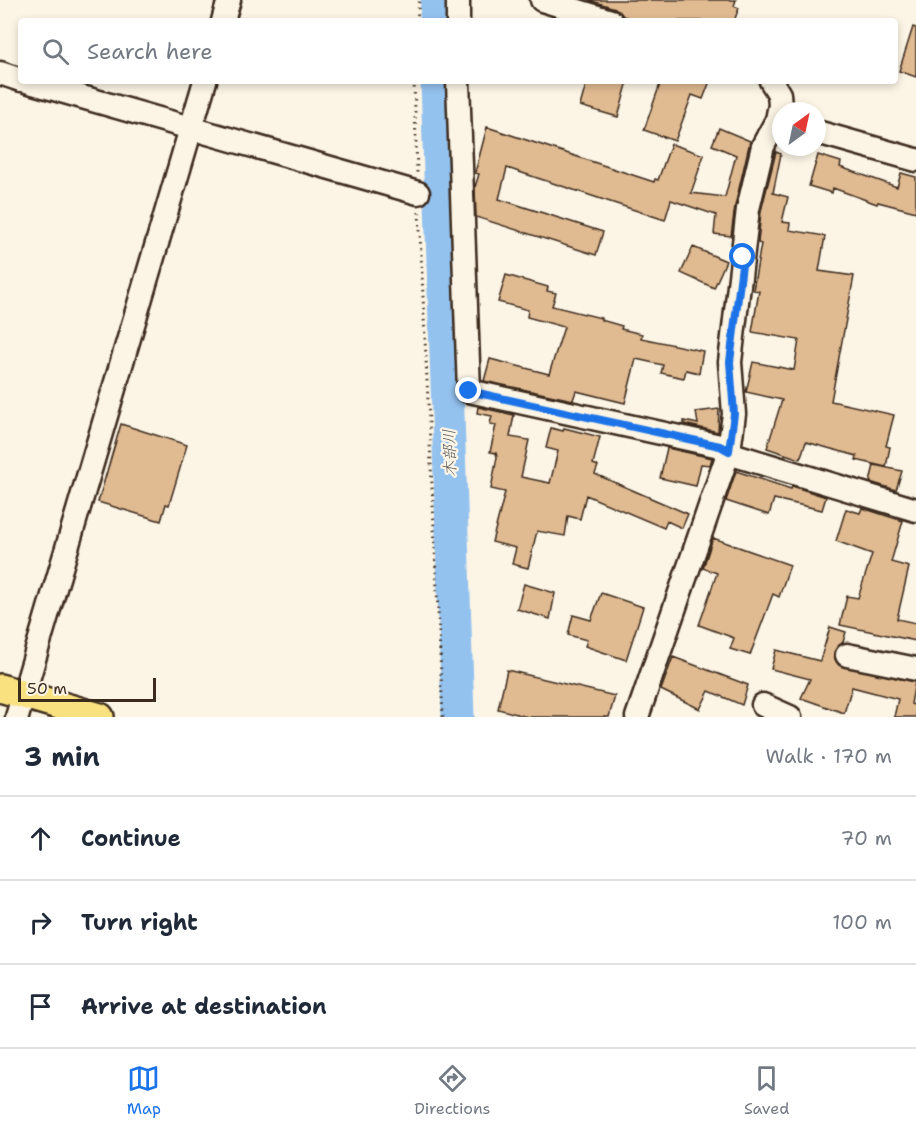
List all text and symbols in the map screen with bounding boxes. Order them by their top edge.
search box [18,18,898,84]
icon: search [39,35,72,68]
text: Search here [87,37,213,66]
north arrow [772,102,826,156]
route start [729,243,755,269]
route end [455,377,481,403]
water label: 木部川 [438,429,461,477]
scale bar [18,675,156,702]
text: 50 m [27,678,67,699]
text: 3 min [24,739,100,774]
text: Walk · 170 m [766,743,892,769]
icon: ahead [24,822,57,855]
text: Continue [81,824,181,853]
text: 70 m [840,825,892,851]
icon: right [24,906,57,939]
text: Turn right [81,908,198,937]
text: 100 m [832,909,892,935]
icon: arrive [24,990,57,1023]
text: Arrive at destination [81,992,327,1021]
tab: Map [127,1062,161,1119]
tab: Directions [414,1062,491,1119]
tab: Saved [744,1062,789,1119]

